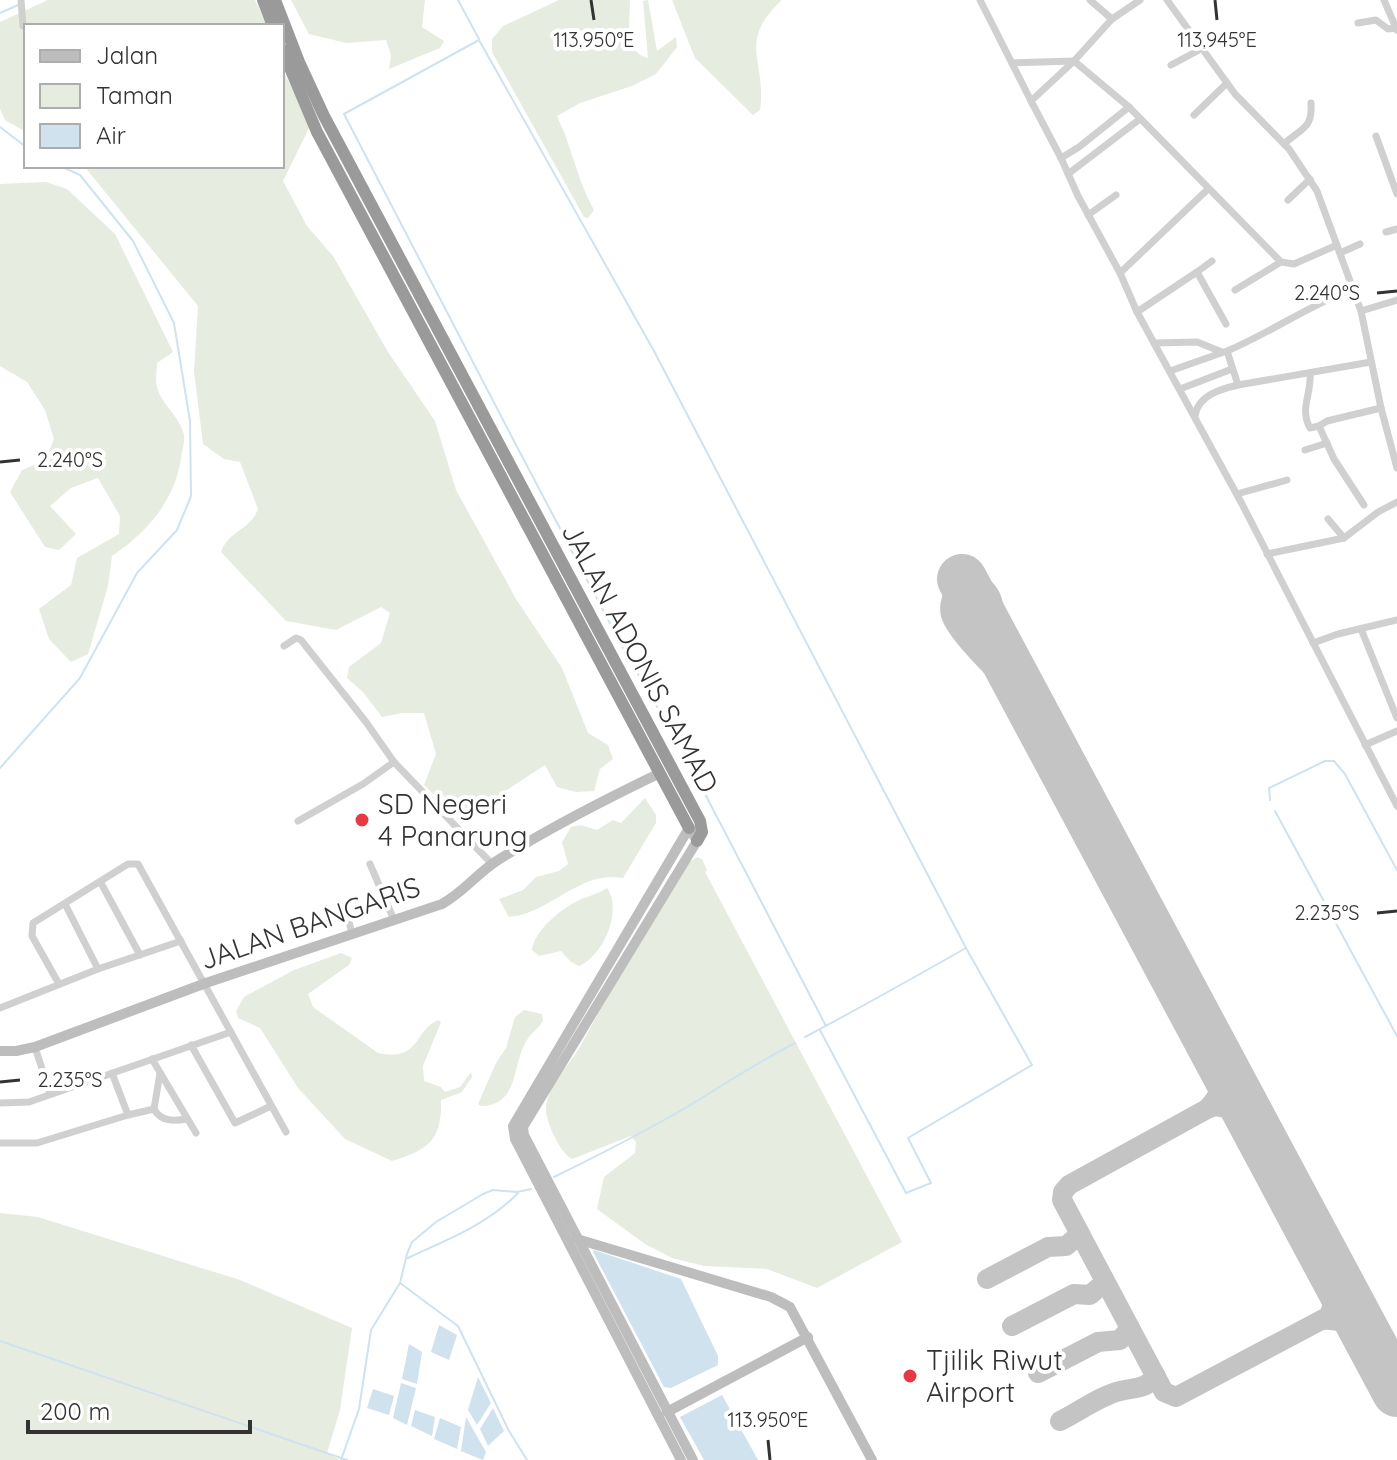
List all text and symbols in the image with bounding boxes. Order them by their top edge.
legend [24,24,284,168]
text: 113.950°E [554,27,634,52]
text: 113.945°E [1177,27,1257,52]
text: Jalan [96,40,158,70]
text: Taman [96,80,173,110]
text: Air [96,120,126,150]
text: 2.240°S [1294,280,1360,305]
text: 2.240°S [37,447,103,472]
street label: JALAN ADONIS SAMAD [554,517,726,799]
place label: SD Negeri 4 Panarung [378,786,527,853]
marker: SD Negeri 4 Panarung [353,811,371,829]
street label: JALAN BANGARIS [195,868,425,977]
text: 2.235°S [1294,900,1360,925]
text: 2.235°S [37,1067,103,1092]
place label: Tjilik Riwut Airport [926,1342,1063,1409]
marker: Tjilik Riwut Airport [901,1367,919,1385]
scale bar [28,1384,250,1434]
text: 200 m [40,1396,110,1426]
text: 113.950°E [728,1407,808,1432]

